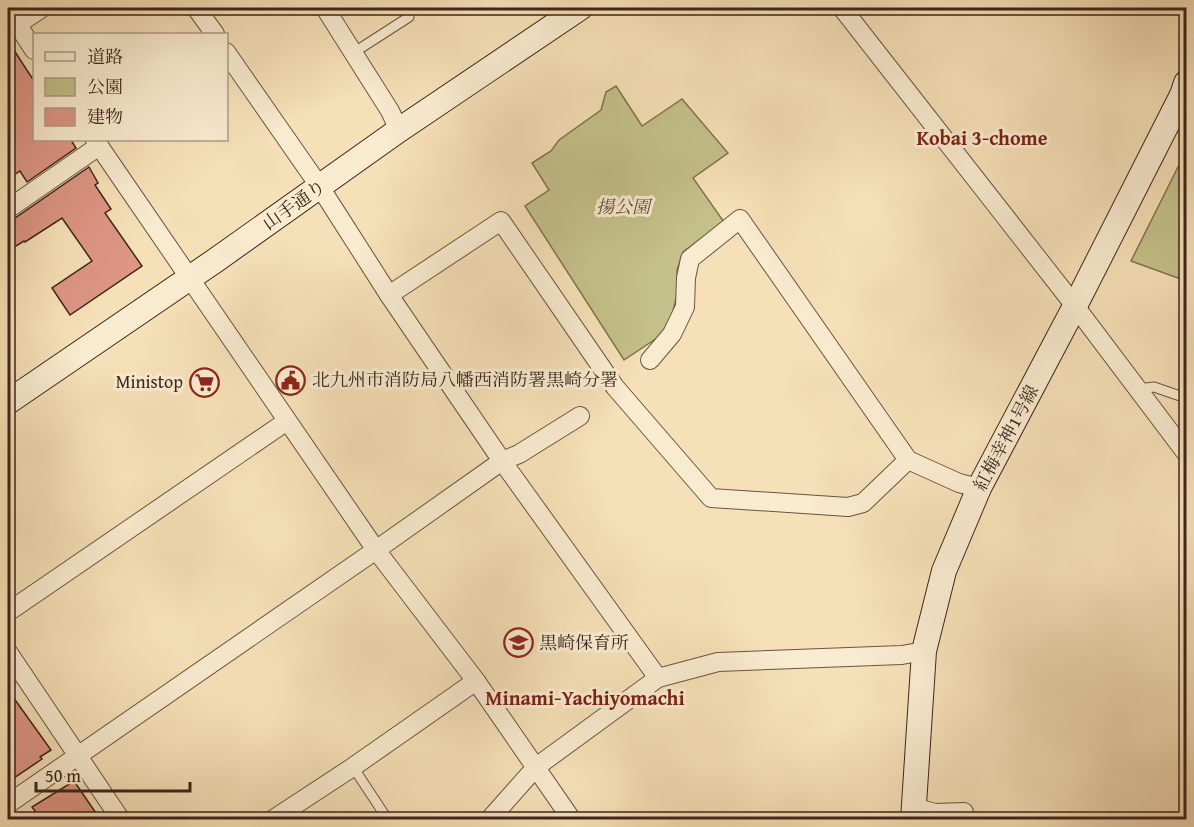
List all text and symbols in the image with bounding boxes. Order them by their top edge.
legend [33,33,228,141]
text: 道路 [87,43,123,70]
text: 公園 [87,73,123,100]
text: 建物 [87,103,123,130]
district label: Kobai 3-chome [916,123,1048,152]
street label: 山手通り [256,173,331,236]
park label: 揚公園 [596,193,653,220]
public building icon: 北九州市消防局八幡西消防署黒崎分署 [275,364,307,396]
supermarket icon: Ministop [188,366,220,398]
place label: 北九州市消防局八幡西消防署黒崎分署 [312,366,618,393]
place label: Ministop [116,368,183,395]
street label: 紅梅幸神1号線 [966,380,1045,496]
school or university icon: 黒崎保育所 [502,627,534,659]
place label: 黒崎保育所 [539,629,629,656]
district label: Minami-Yachiyomachi [485,683,685,712]
scale bar [36,755,190,793]
text: 50 m [45,762,81,789]

